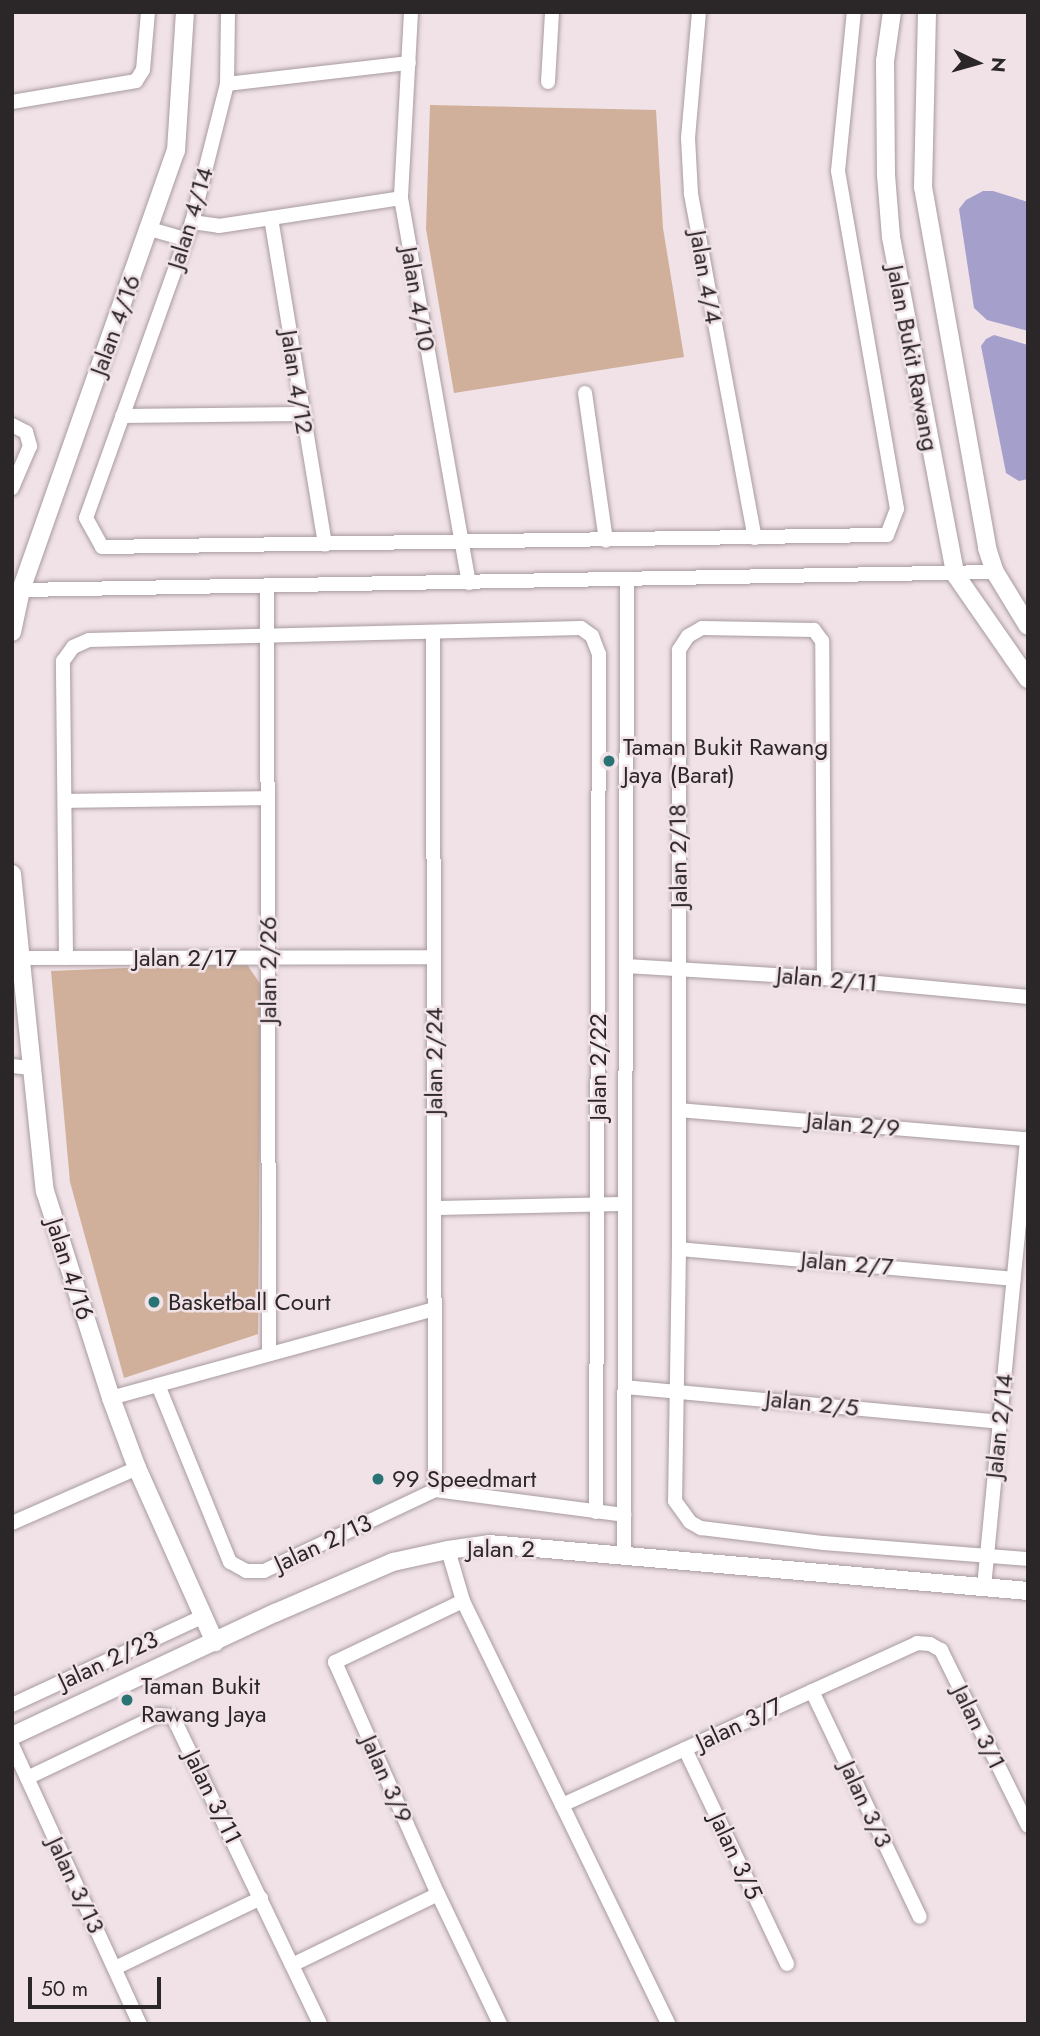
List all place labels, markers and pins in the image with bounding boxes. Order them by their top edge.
place label: Taman Bukit Rawang Jaya (Barat) [623,733,828,789]
marker: Taman Bukit Rawang Jaya (Barat) [601,753,617,769]
place label: Basketball Court [168,1288,331,1316]
marker: Basketball Court [146,1294,162,1310]
place label: 99 Speedmart [392,1465,536,1493]
marker: 99 Speedmart [370,1471,386,1487]
place label: Taman Bukit Rawang Jaya [141,1672,266,1728]
marker: Taman Bukit Rawang Jaya [119,1692,135,1708]

